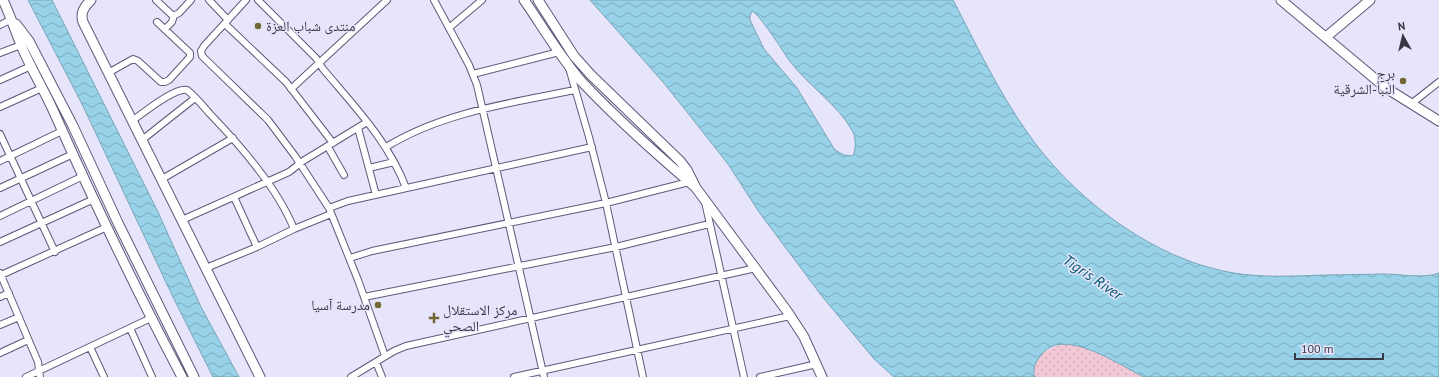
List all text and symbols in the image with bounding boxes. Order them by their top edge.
north arrow [1383,16,1423,56]
place label: منتدى شباب العزة [266,17,355,35]
text: N [1397,19,1406,34]
marker: منتدى شباب العزة [253,21,263,31]
place label: برج النبأ-الشرقية [1333,64,1395,98]
marker: برج النبأ-الشرقية [1398,76,1408,86]
water label: Tigris River [1059,250,1127,305]
place label: مدرسة آسيا [311,296,370,314]
marker: مدرسة آسيا [373,300,383,310]
place label: مركز الاستقلال الصحي [443,301,517,338]
marker: مركز الاستقلال الصحي [428,312,440,324]
scale bar [1295,335,1383,361]
text: 100 m [1301,341,1334,356]

